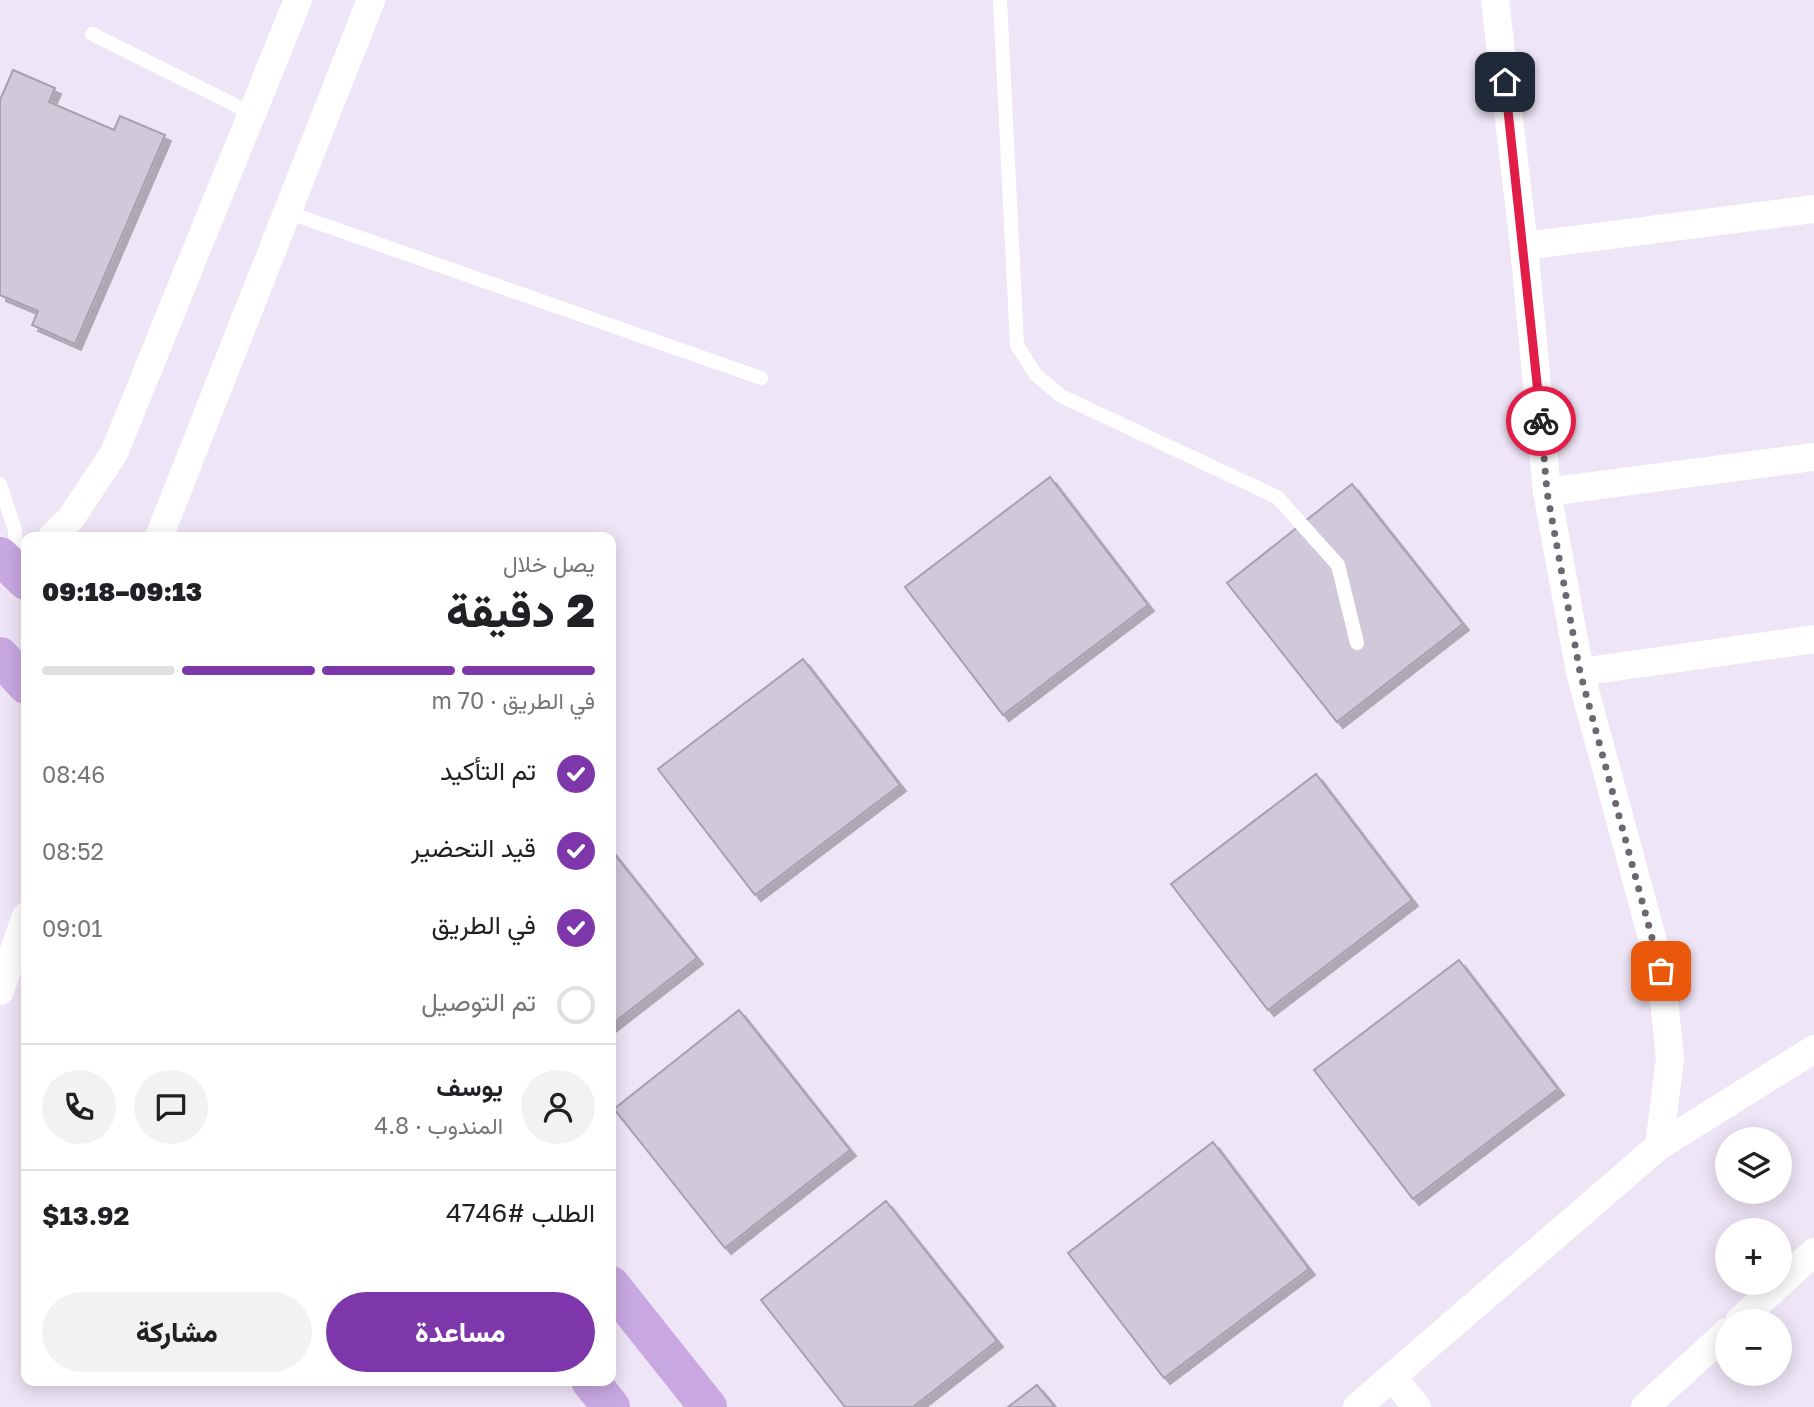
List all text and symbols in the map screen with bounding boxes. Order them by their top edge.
pin [1475,52,1535,112]
icon: home [1486,63,1524,101]
courier [1506,386,1576,456]
icon: bike [1522,402,1560,440]
text: يصل خلال [503,549,595,577]
text: 09:13–09:18 [42,576,202,607]
text: 2 دقيقة [446,582,595,637]
text: في الطريق · 70 m [432,686,595,714]
text: تم التأكيد [440,755,536,786]
icon: check [557,755,595,793]
text: 08:46 [42,760,105,788]
text: قيد التحضير [411,832,536,863]
icon: check [557,832,595,870]
text: 08:52 [42,837,104,865]
text: في الطريق [431,909,536,940]
icon: check [557,909,595,947]
text: 09:01 [42,914,103,942]
pin [1631,941,1691,1001]
icon: bag [1642,952,1680,990]
text: تم التوصيل [421,986,536,1017]
button: phone [42,1070,116,1144]
button: chat [134,1070,208,1144]
button: person [521,1070,595,1144]
text: يوسف [436,1071,503,1102]
text: المندوب · 4.8 [374,1111,503,1139]
map controls [1715,1127,1792,1386]
button: layers [1715,1127,1792,1204]
text: الطلب #4746 [446,1197,595,1228]
text: $13.92 [42,1200,129,1231]
button: + [1715,1218,1792,1295]
button: مشاركة [42,1292,312,1372]
button: مساعدة [326,1292,595,1372]
button: − [1715,1309,1792,1386]

